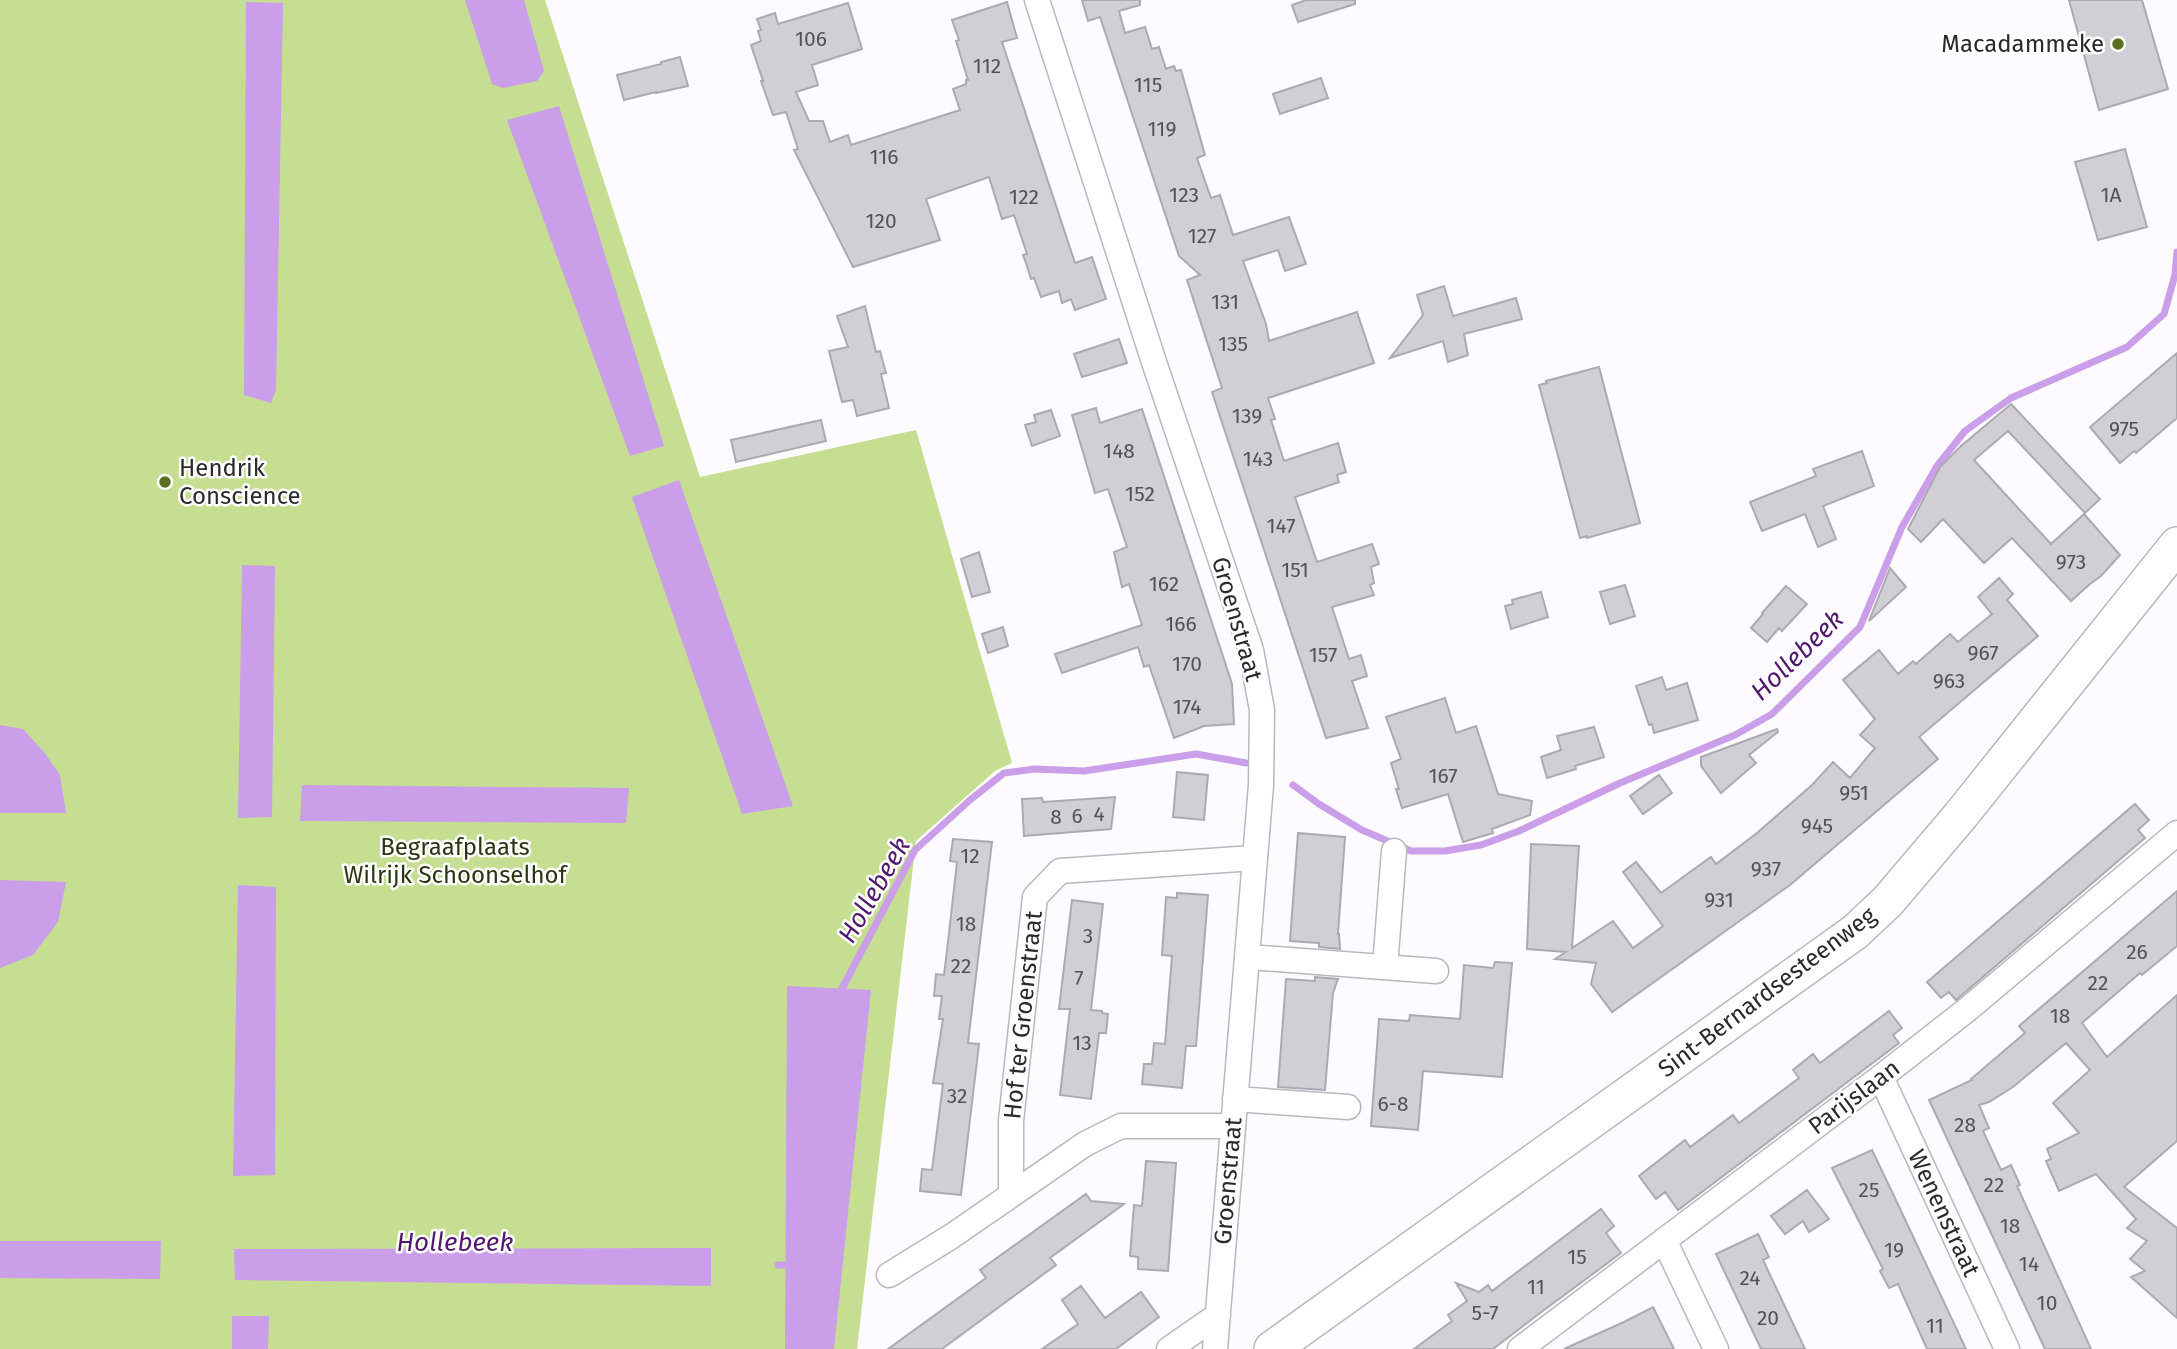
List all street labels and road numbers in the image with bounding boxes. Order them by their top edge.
street label: Groenstraat [1206,554,1268,685]
street label: Sint-Bernardsesteenweg [1653,901,1882,1083]
street label: Hof ter Groenstraat [998,909,1048,1121]
street label: Parijslaan [1803,1054,1905,1140]
street label: Groenstraat [1208,1116,1248,1246]
street label: Wenenstraat [1902,1145,1986,1281]

